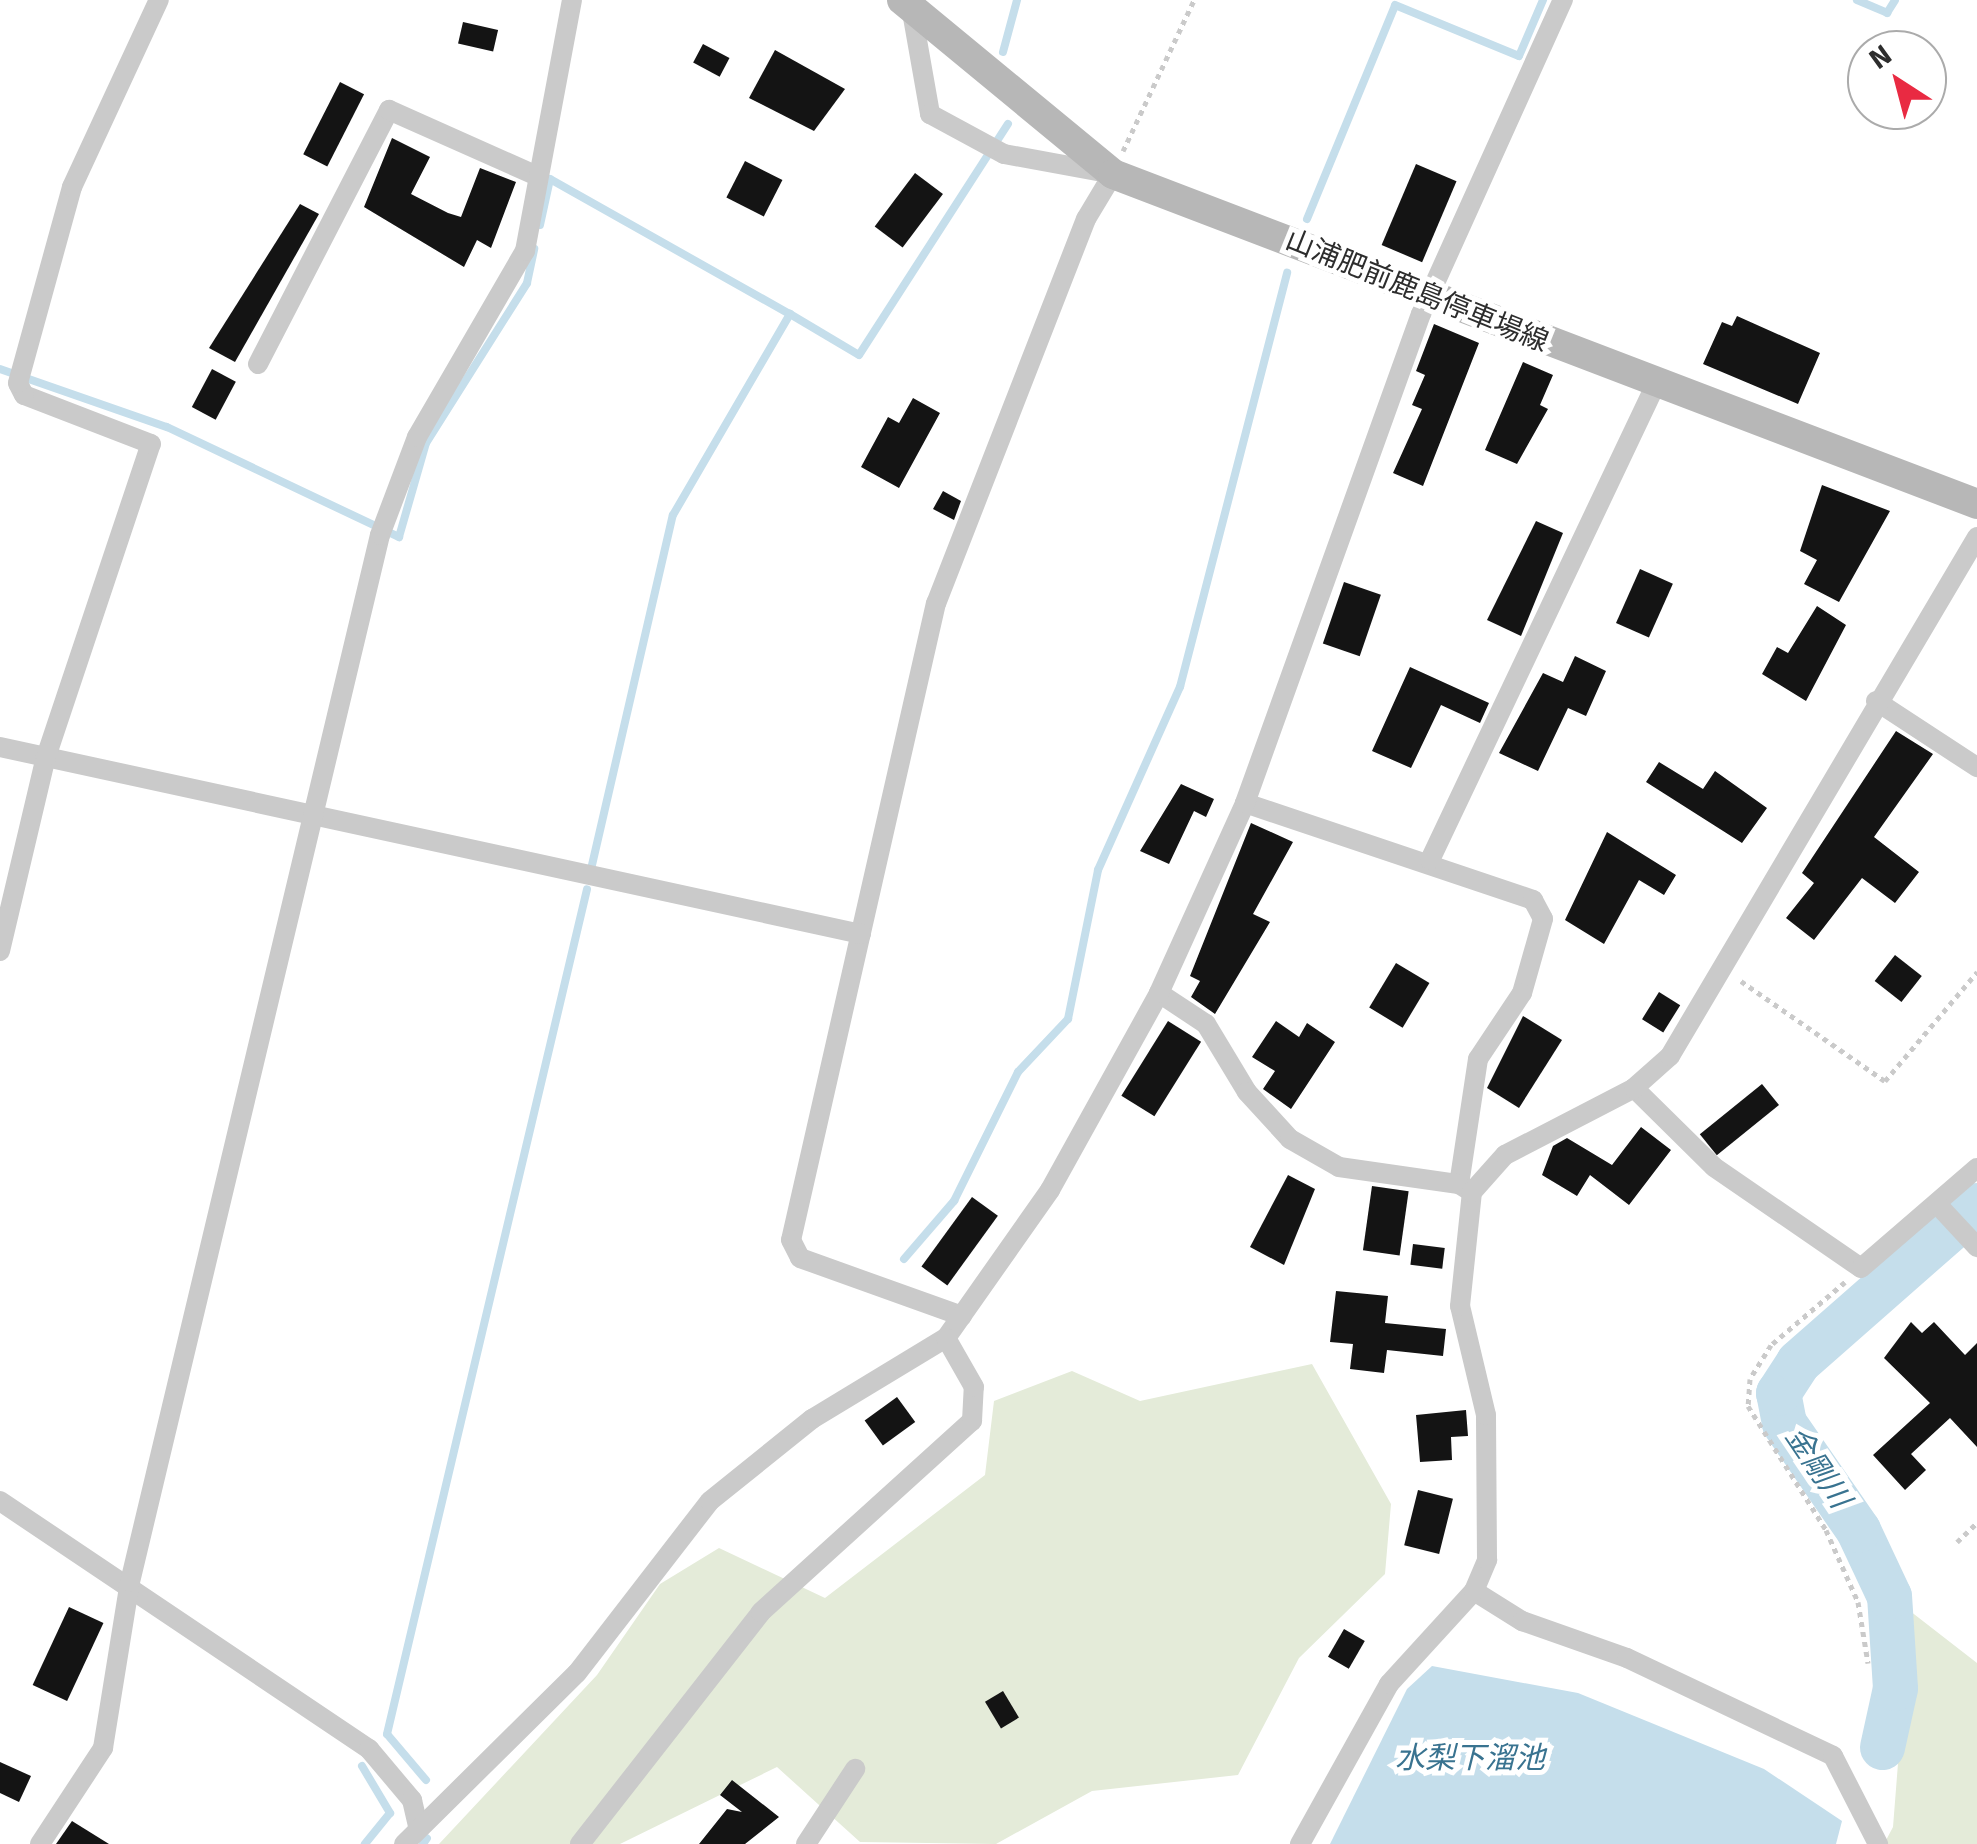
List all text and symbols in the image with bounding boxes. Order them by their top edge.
north arrow [1847,30,1947,130]
text: N [1863,38,1898,77]
street label: 山浦肥前鹿島停車場線 [1281,223,1553,359]
water label: 金剛川 [1777,1421,1857,1515]
water label: 水梨下溜池 [1395,1741,1545,1777]

